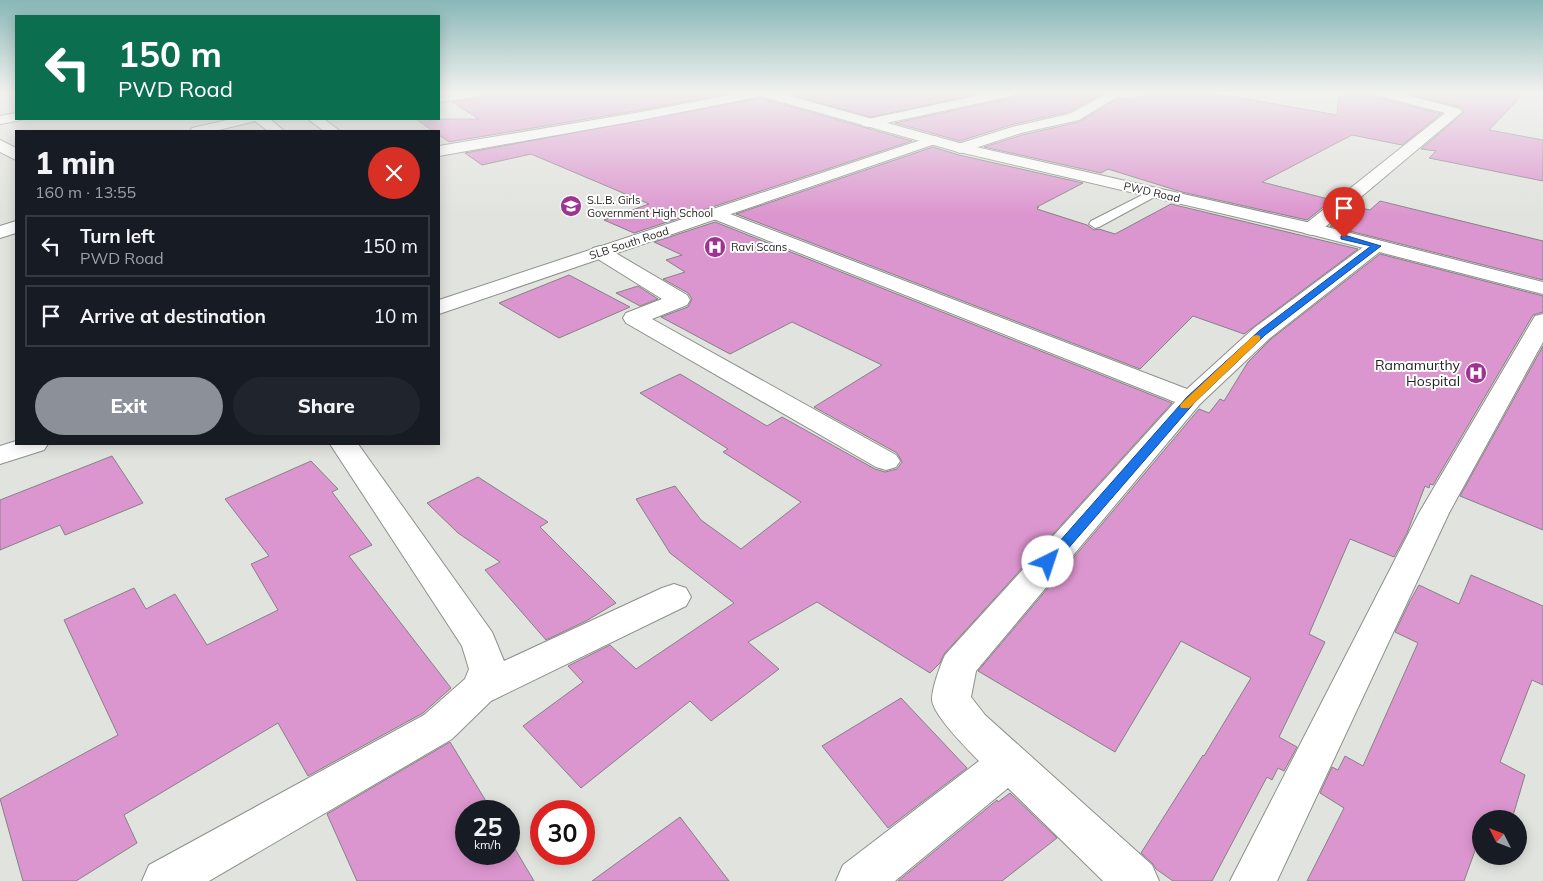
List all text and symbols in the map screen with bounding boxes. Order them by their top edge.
text: 150 m [118,32,222,76]
icon: left [35,35,100,100]
text: PWD Road [118,75,233,103]
text: 1 min [35,144,115,182]
button: close [368,147,420,199]
street label: PWD Road [1122,179,1182,205]
text: 160 m · 13:55 [35,182,136,202]
pin [1323,187,1365,238]
place label: S.L.B. Girls Government High School [587,193,713,220]
school or university icon: S.L.B. Girls Government High School [559,194,583,218]
icon: arrive [1330,194,1358,222]
text: Turn left [80,224,155,248]
street label: SLB South Road [587,224,671,262]
icon: left [37,232,65,260]
text: 150 m [362,234,418,258]
hospital icon: Ravi Scans [703,235,727,259]
place label: Ravi Scans [731,240,787,254]
text: PWD Road [80,248,164,268]
icon: arrive [37,302,65,330]
text: Arrive at destination [80,304,266,328]
text: 10 m [374,304,418,328]
place label: Ramamurthy Hospital [1375,356,1461,390]
hospital icon: Ramamurthy Hospital [1464,361,1488,385]
button: Exit [35,377,223,435]
button: Share [233,377,420,435]
position arrow [1021,535,1073,587]
speed limit sign: 30 [530,800,595,865]
north arrow [1472,810,1528,865]
map controls [1472,810,1527,865]
text: 25 [472,811,503,842]
text: km/h [474,837,501,852]

